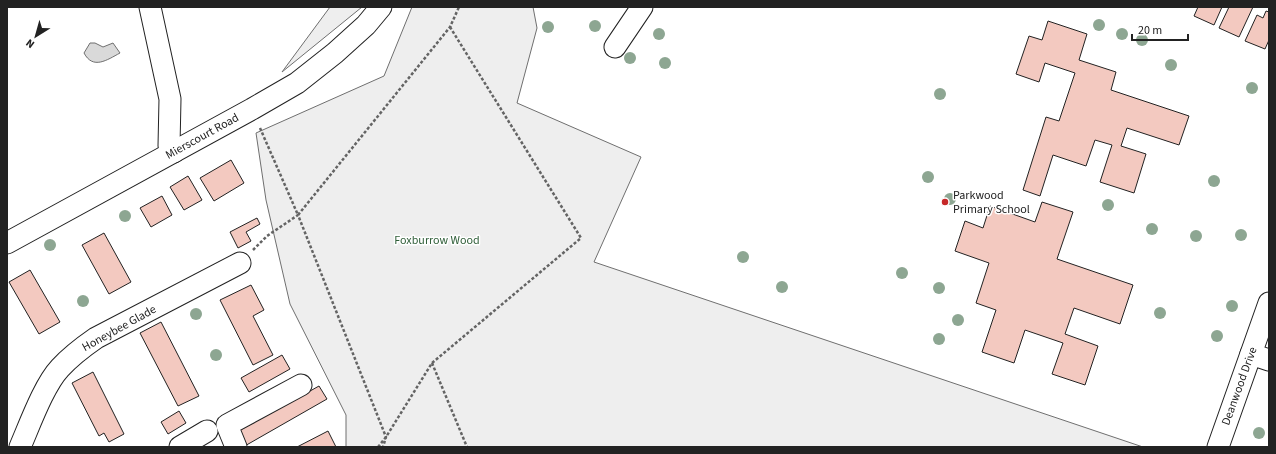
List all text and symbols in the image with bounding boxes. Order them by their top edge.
north arrow [16,16,56,56]
scale bar [1132,16,1188,42]
text: 20 m [1138,22,1162,39]
text: N [23,35,38,52]
street label: Mierscourt Road [163,109,242,164]
place label: Parkwood Primary School [953,187,1030,218]
marker: Parkwood Primary School [940,197,950,207]
park label: Foxburrow Wood [394,232,480,249]
street label: Honeybee Glade [79,301,160,356]
street label: Deanwood Drive [1217,344,1262,428]

